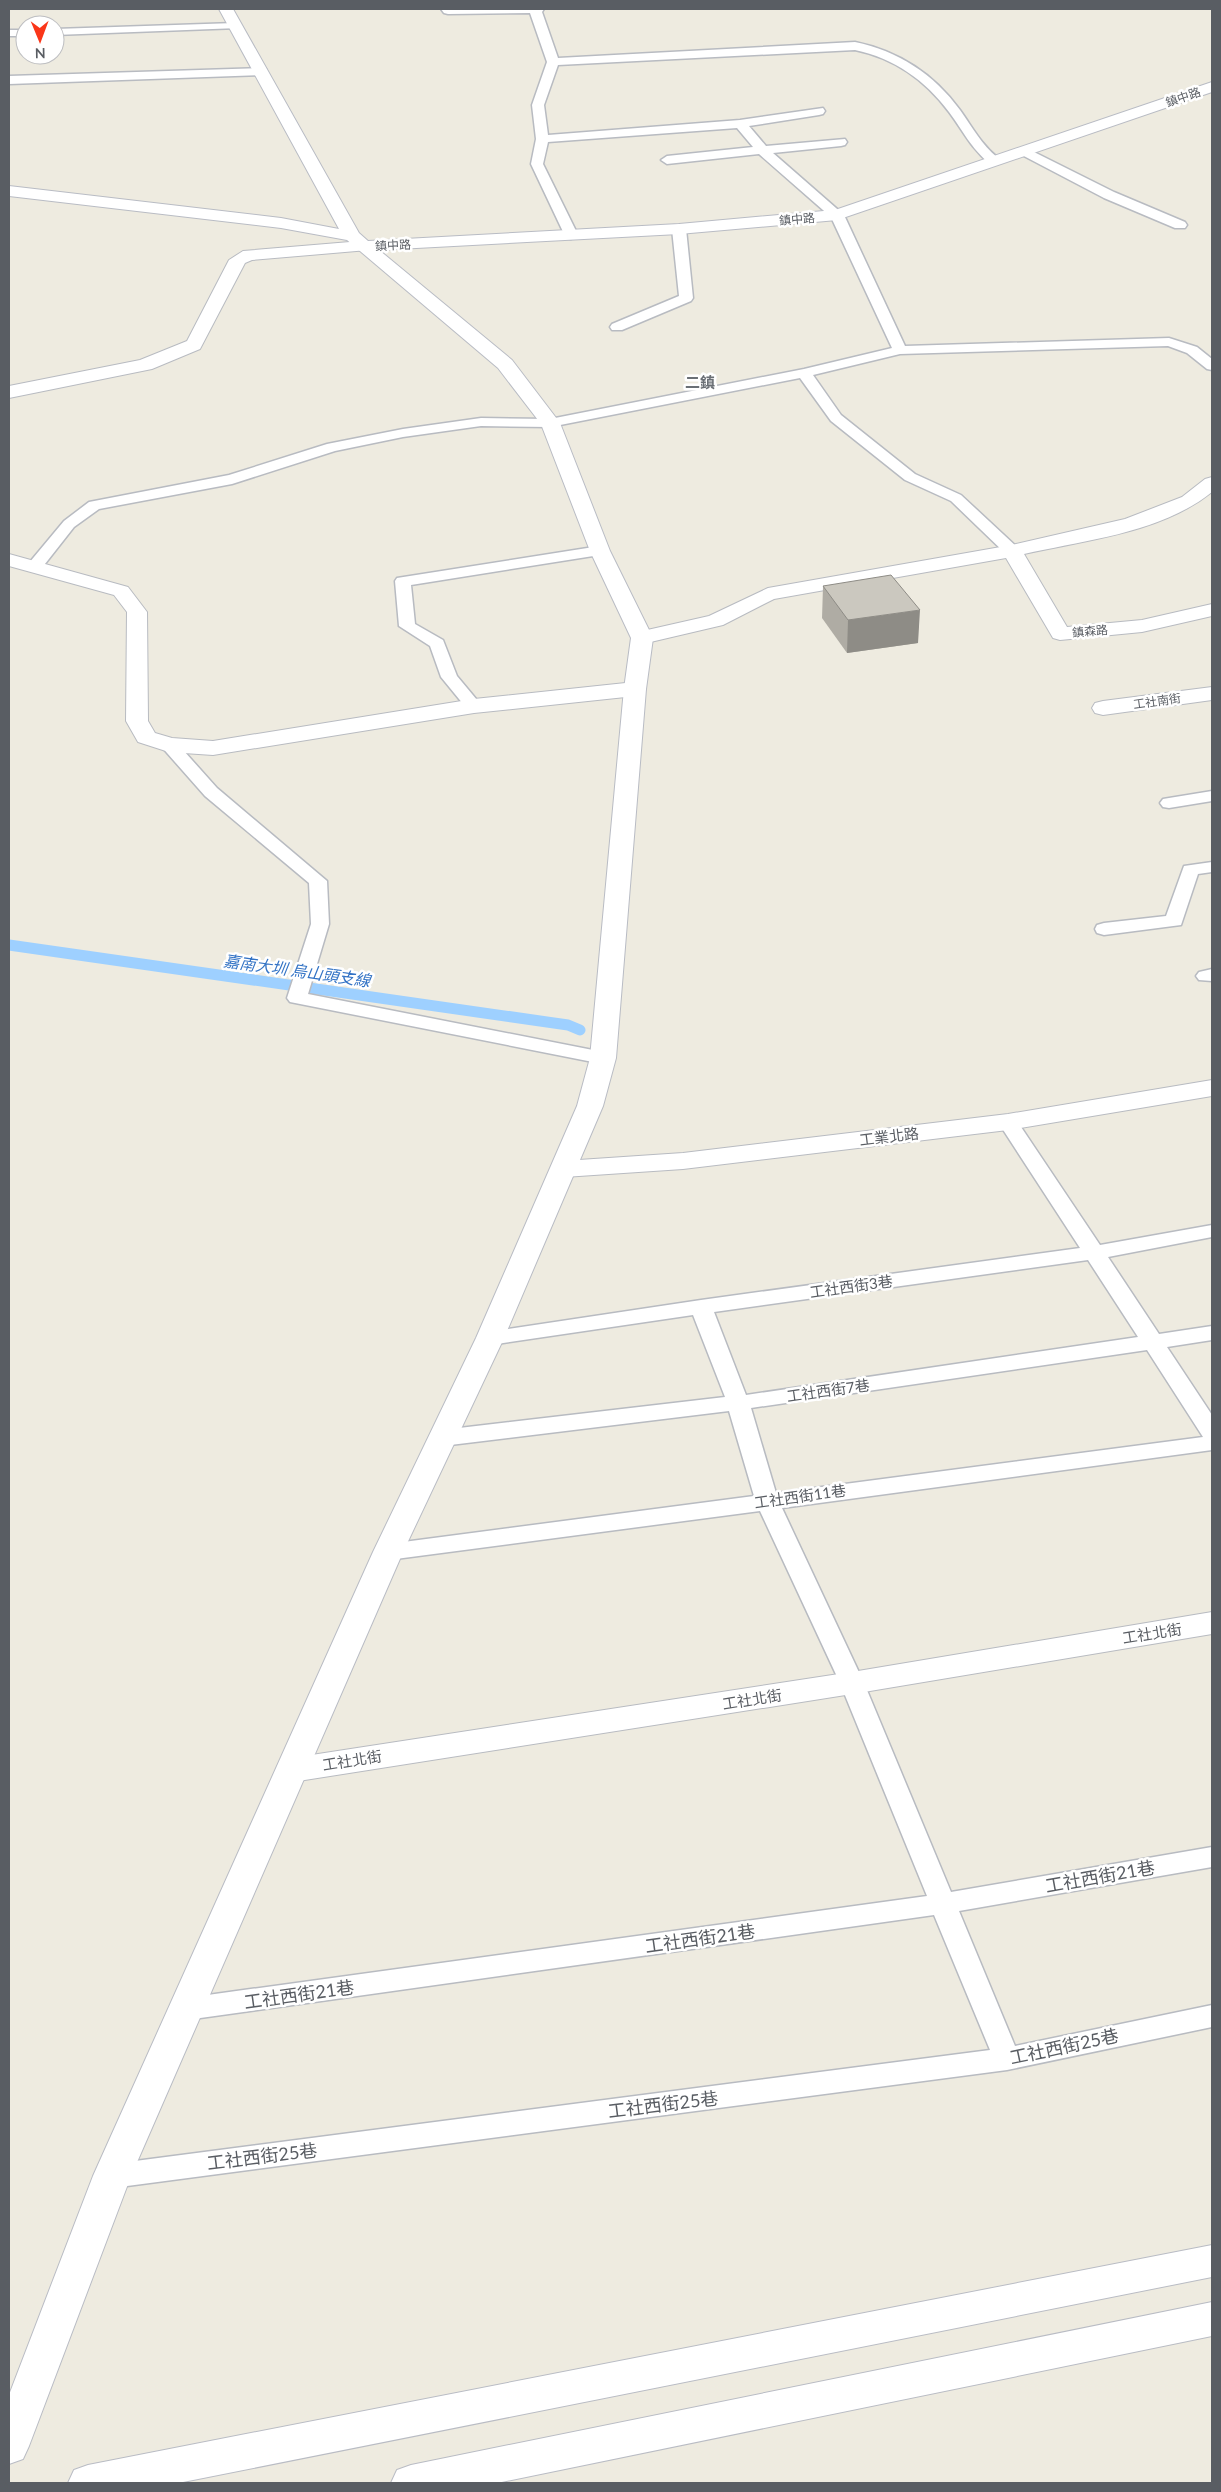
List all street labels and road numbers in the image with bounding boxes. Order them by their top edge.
street label: 鎮中路 [1164,84,1202,110]
street label: 鎮中路 [778,210,816,228]
street label: 鎮中路 [375,237,411,253]
street label: 鎮森路 [1071,622,1109,640]
street label: 工社南街 [1132,690,1182,712]
street label: 工業北路 [858,1123,920,1149]
street label: 工社西街3巷 [808,1271,894,1301]
street label: 工社西街7巷 [785,1375,871,1405]
street label: 工社西街11巷 [753,1481,847,1511]
street label: 工社北街 [1121,1619,1183,1647]
street label: 工社北街 [721,1685,783,1713]
street label: 工社北街 [321,1746,383,1774]
street label: 工社西街21巷 [1043,1856,1157,1896]
street label: 工社西街21巷 [644,1919,756,1957]
street label: 工社西街21巷 [243,1975,355,2013]
street label: 工社西街25巷 [1007,2024,1121,2068]
street label: 工社西街25巷 [607,2086,719,2122]
street label: 工社西街25巷 [206,2138,318,2174]

